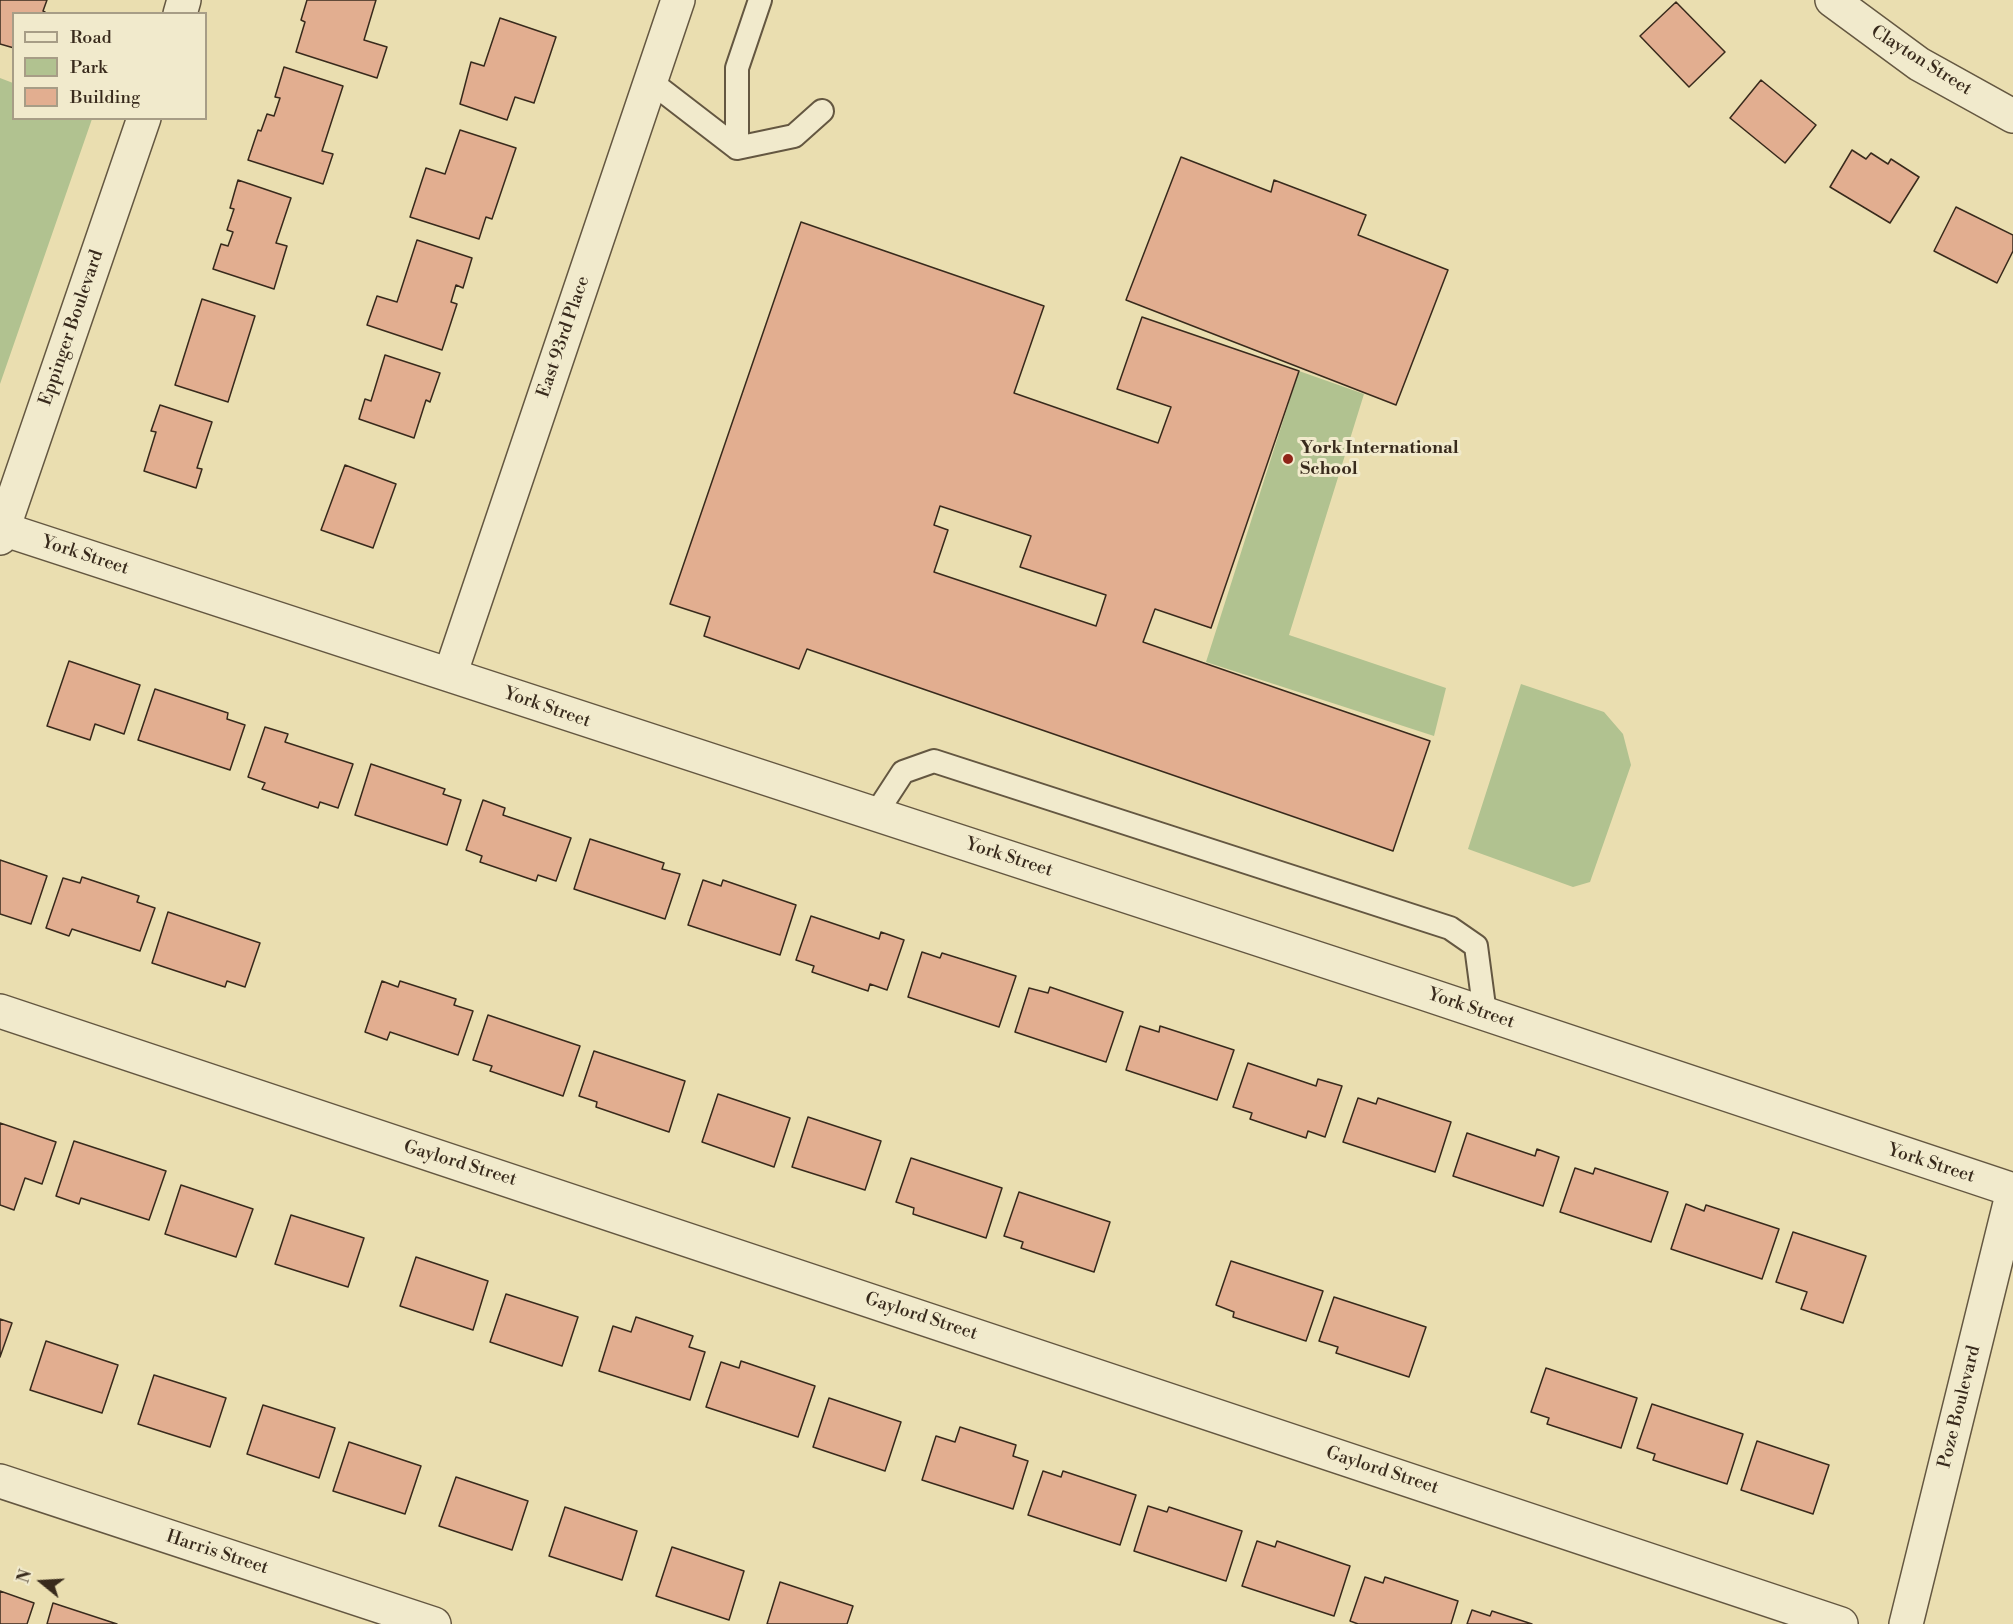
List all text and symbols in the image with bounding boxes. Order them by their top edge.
legend [12,12,207,120]
street label: Clayton Street [1867,21,1975,101]
text: Road [70,26,112,49]
text: Park [70,56,107,79]
text: Building [70,86,140,109]
street label: Eppinger Boulevard [35,248,109,408]
street label: East 93rd Place [533,273,595,401]
place label: York International School [1300,438,1459,480]
marker: York International School [1281,452,1295,466]
street label: York Street [39,532,131,580]
street label: York Street [501,683,593,733]
street label: York Street [963,834,1055,882]
street label: York Street [1425,984,1517,1034]
street label: Gaylord Street [401,1137,519,1191]
street label: York Street [1885,1140,1977,1188]
street label: Gaylord Street [862,1289,980,1345]
street label: Poze Boulevard [1934,1343,1986,1471]
street label: Gaylord Street [1323,1443,1441,1499]
street label: Harris Street [163,1526,271,1580]
north arrow [12,1552,72,1612]
text: N [13,1567,36,1586]

